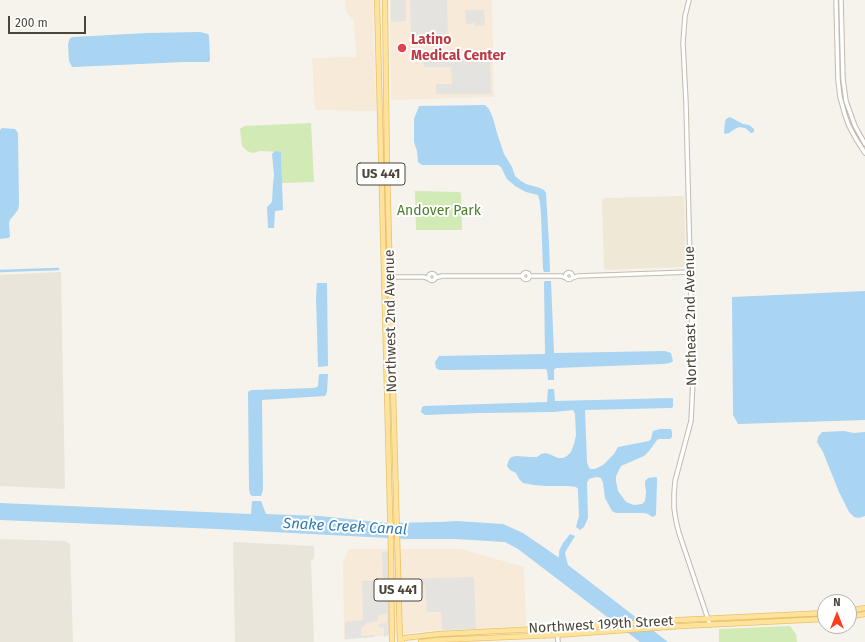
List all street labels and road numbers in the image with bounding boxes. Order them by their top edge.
road number: US 441 [357,163,405,185]
street label: Northeast 2nd Avenue [681,246,701,386]
street label: Northwest 2nd Avenue [381,249,401,393]
road number: US 441 [374,579,422,601]
street label: Northwest 199th Street [528,613,674,637]

